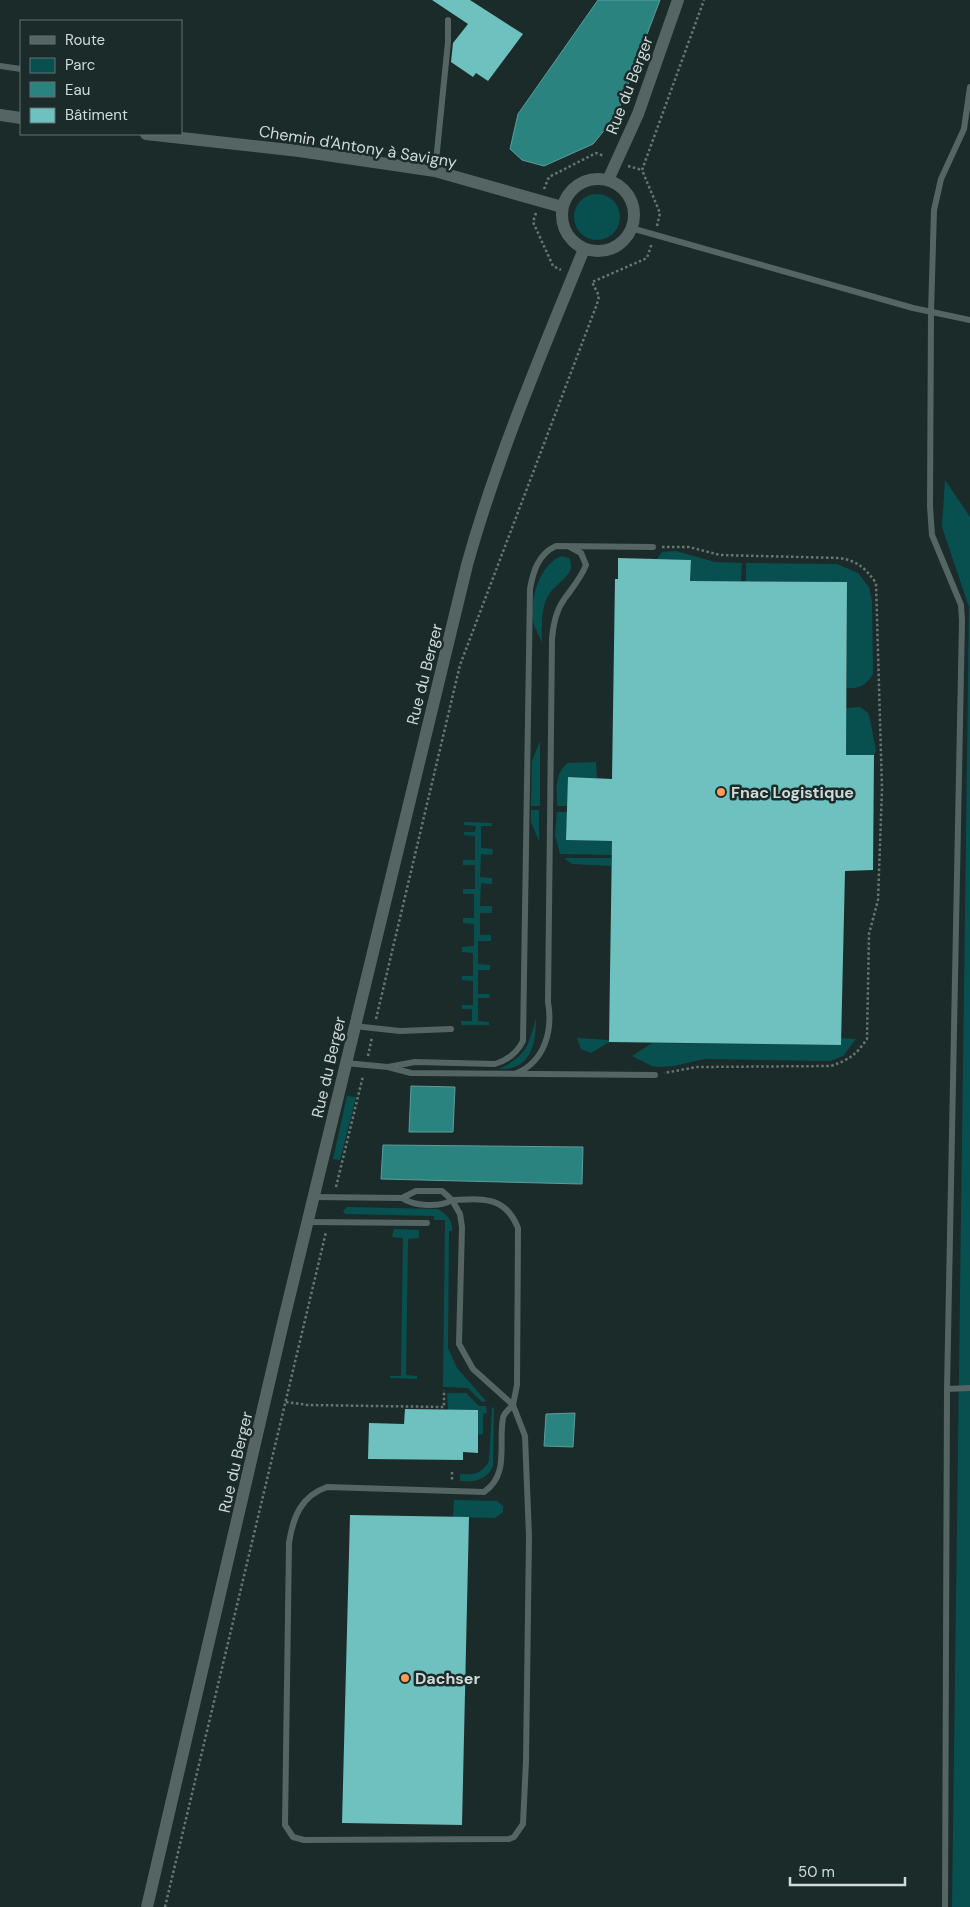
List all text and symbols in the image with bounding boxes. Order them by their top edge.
legend [20,20,182,135]
text: Route [65,30,105,50]
street label: Rue du Berger [601,33,658,137]
text: Parc [65,55,95,75]
text: Eau [65,80,90,100]
text: Bâtiment [65,105,128,125]
street label: Chemin d'Antony à Savigny [257,120,458,173]
street label: Rue du Berger [402,621,447,727]
place label: Fnac Logistique [731,782,854,803]
marker: Fnac Logistique [715,786,727,798]
street label: Rue du Berger [307,1014,350,1120]
street label: Rue du Berger [214,1409,257,1515]
place label: Dachser [415,1668,480,1689]
marker: Dachser [399,1672,411,1684]
scale bar [790,1854,905,1886]
text: 50 m [798,1862,835,1882]

